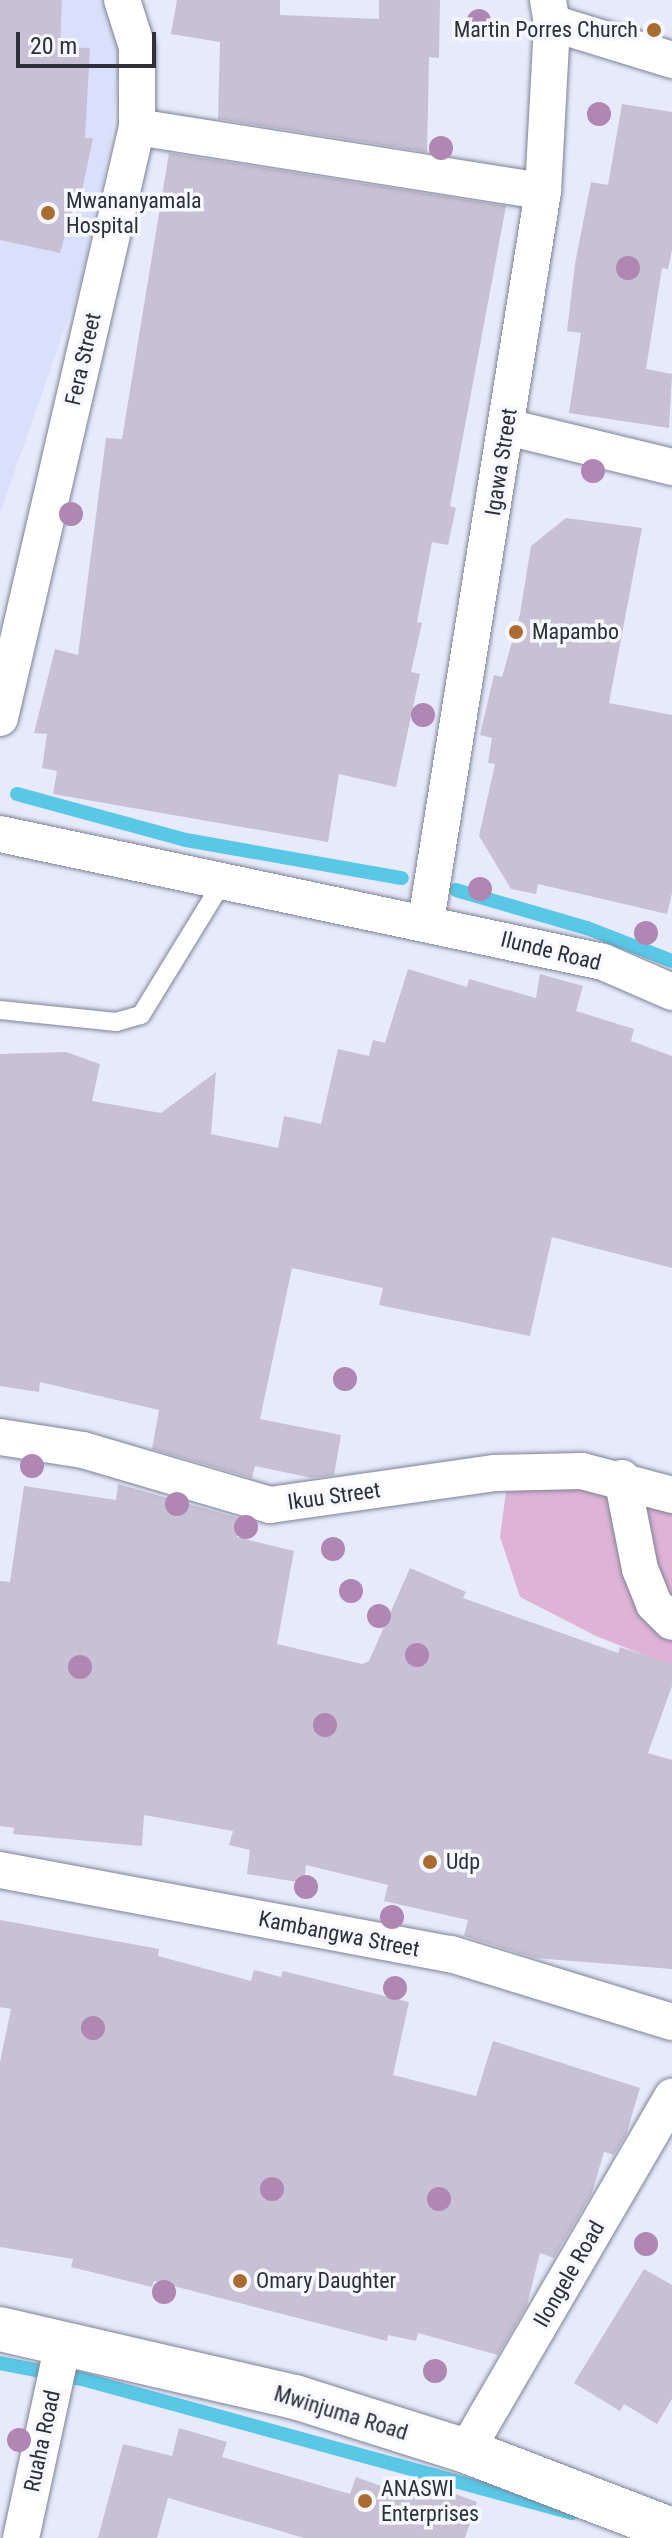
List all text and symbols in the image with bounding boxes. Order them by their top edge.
scale bar [20,16,160,66]
place label: Martin Porres Church [454,17,638,43]
marker: Martin Porres Church [645,21,663,39]
text: 20 m [30,32,77,60]
place label: Mwananyamala Hospital [66,187,202,238]
marker: Mwananyamala Hospital [37,202,59,224]
street label: Fera Street [60,310,106,408]
street label: Igawa Street [479,406,523,518]
place label: Mapambo [532,619,619,645]
marker: Mapambo [507,623,525,641]
street label: Ilunde Road [498,926,604,976]
street label: Ikuu Street [286,1476,382,1516]
place label: Udp [446,1849,480,1875]
marker: Udp [421,1853,439,1871]
street label: Kambangwa Street [256,1905,422,1963]
street label: Ilongele Road [528,2216,610,2332]
place label: Omary Daughter [256,2268,396,2294]
marker: Omary Daughter [231,2272,249,2290]
street label: Mwinjuma Road [271,2380,411,2446]
street label: Ruaha Road [18,2388,66,2494]
place label: ANASWI Enterprises [381,2475,479,2526]
marker: ANASWI Enterprises [356,2492,374,2510]

